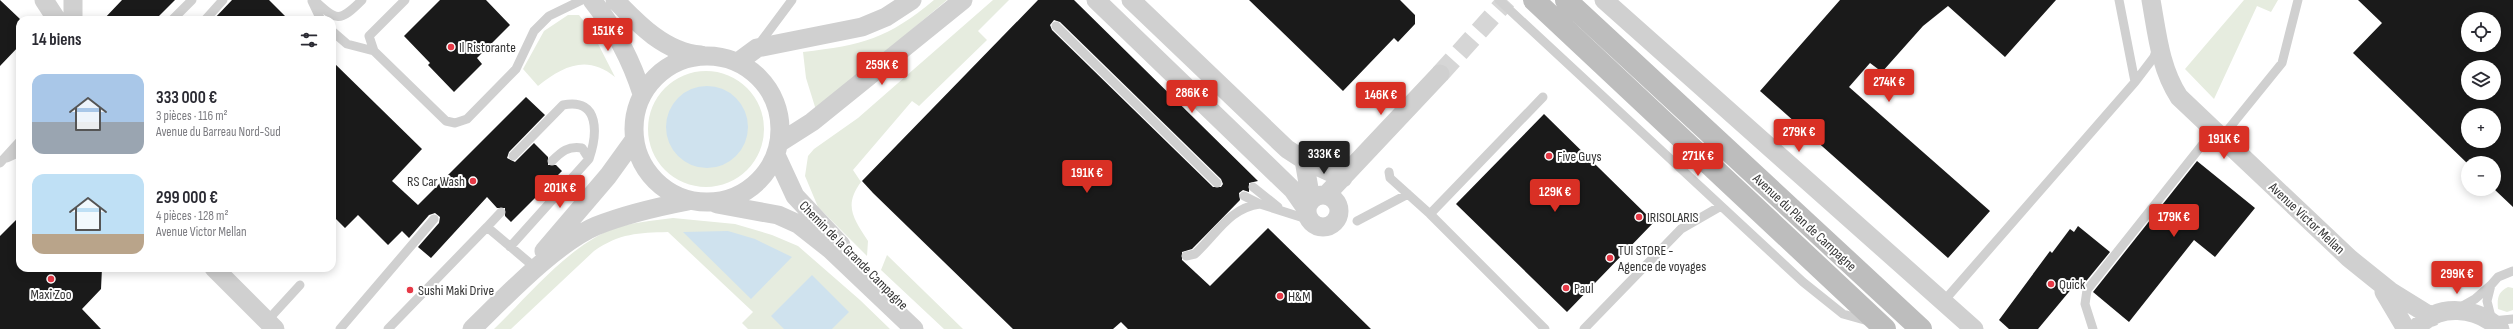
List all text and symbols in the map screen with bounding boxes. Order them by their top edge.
map controls [2461,12,2501,196]
button: locate [2461,12,2501,52]
pin: 151K € [575,18,641,52]
text: 151K € [592,23,624,39]
icon: filters [298,29,320,51]
text: 14 biens [32,30,82,50]
place label: Il Ristorante [459,39,516,56]
marker: Il Ristorante [446,42,456,52]
pin: 259K € [849,52,915,86]
text: 259K € [866,57,898,73]
button: layers [2461,60,2501,100]
pin: 274K € [1856,69,1922,103]
text: 274K € [1873,74,1905,90]
pin: 286K € [1159,80,1225,114]
pin: 146K € [1348,82,1414,116]
text: 286K € [1175,85,1209,101]
text: 146K € [1365,87,1397,103]
text: 333 000 € [156,88,217,108]
icon: home [64,90,112,138]
text: 3 pièces · 116 m² [156,108,228,124]
button: + [2461,108,2501,148]
pin: 279K € [1766,119,1832,153]
text: Avenue du Barreau Nord-Sud [156,124,281,140]
text: 279K € [1783,124,1815,140]
pin: 191K € [2191,126,2257,160]
text: 191K € [2208,131,2240,147]
pin: 333K € [1291,141,1357,175]
pin: 271K € [1665,143,1731,177]
text: 333K € [1308,146,1340,162]
place label: Five Guys [1557,148,1602,165]
text: 271K € [1682,148,1714,164]
marker: Five Guys [1544,151,1554,161]
button: − [2461,156,2501,196]
pin: 191K € [1054,160,1120,194]
text: 191K € [1071,165,1103,181]
street label: Avenue du Plan de Campagne [1749,169,1860,275]
place label: RS Car Wash [407,173,465,190]
pin: 201K € [527,175,593,209]
marker: RS Car Wash [468,176,478,186]
street label: Avenue Victor Mellan [2264,178,2348,258]
pin: 129K € [1522,179,1588,213]
text: 201K € [544,180,576,196]
text: 129K € [1539,184,1571,200]
text: 299 000 € [156,188,218,208]
icon: home [64,190,112,238]
street label: Chemin de la Grande Campagne [796,197,912,313]
pin: 179K € [2141,204,2207,238]
text: 4 pièces · 128 m² [156,208,229,224]
place label: IRISOLARIS [1647,209,1699,226]
text: 179K € [2158,209,2190,225]
marker: IRISOLARIS [1634,212,1644,222]
text: Avenue Victor Mellan [156,224,247,240]
place label: TUI STORE - Agence de voyages [1617,242,1706,275]
marker: TUI STORE - Agence de voyages [1605,253,1615,263]
pin: 299K € [2424,261,2490,295]
text: 299K € [2440,266,2474,282]
marker: Maxi Zoo [46,274,56,284]
place label: Quick [2059,276,2086,293]
marker: Quick [2046,279,2056,289]
place label: Paul [1574,280,1594,297]
place label: Sushi Maki Drive [418,282,494,299]
marker: Paul [1561,283,1571,293]
marker: Sushi Maki Drive [405,285,415,295]
place label: Maxi Zoo [31,286,72,303]
place label: H&M [1288,288,1311,305]
marker: H&M [1275,291,1285,301]

